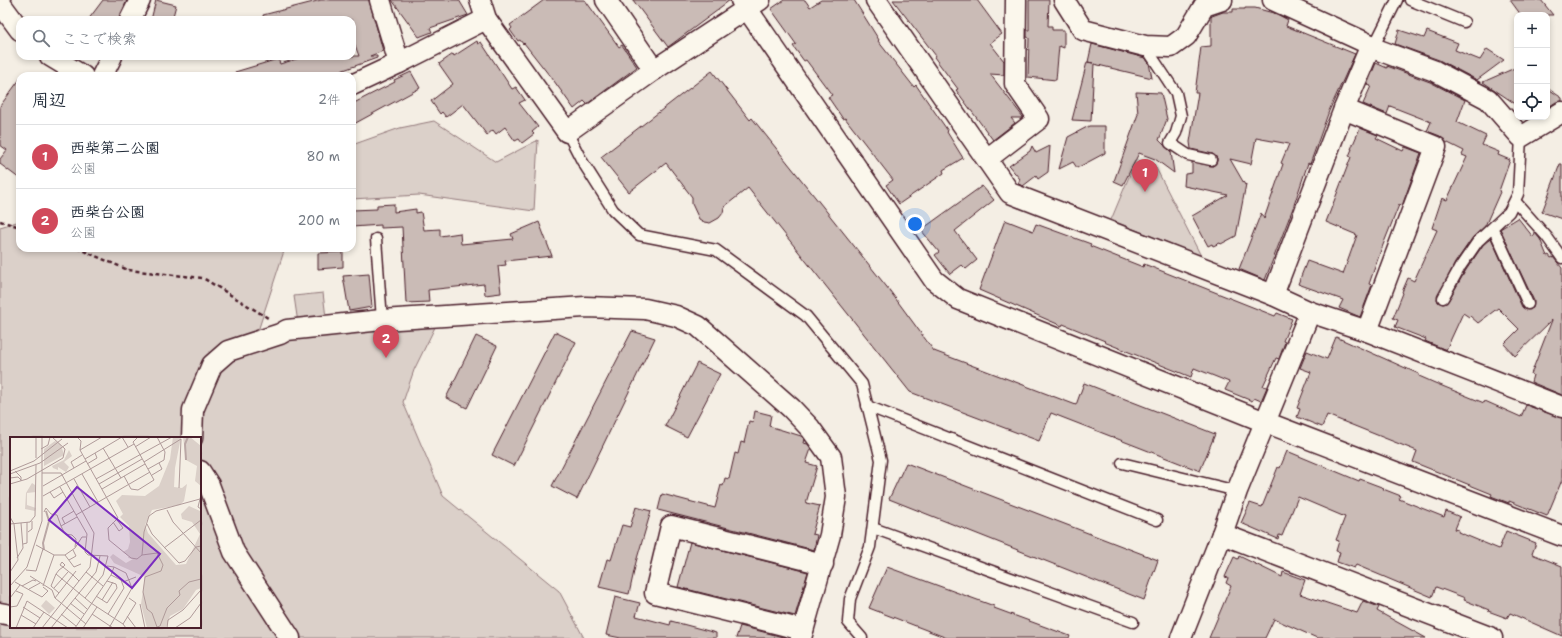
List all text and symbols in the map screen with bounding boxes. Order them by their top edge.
map controls [1514,12,1550,120]
button: + [1514,12,1550,48]
search box [16,16,356,60]
icon: search [30,27,52,49]
text: ここで検索 [62,29,137,49]
button: − [1514,48,1550,84]
button: locate [1514,84,1550,120]
text: 周辺 [32,89,66,111]
text: 2件 [318,91,340,108]
text: 西柴第二公園 [70,138,160,158]
text: 1 [42,148,48,165]
text: 80 m [306,148,340,165]
pin: 1 [1132,159,1158,192]
text: 公園 [70,160,96,177]
text: 西柴台公園 [70,202,145,222]
text: 2 [40,212,50,229]
text: 200 m [298,212,340,229]
your location [905,214,925,234]
text: 公園 [70,224,96,241]
pin: 2 [373,325,399,358]
inset map [10,437,201,628]

